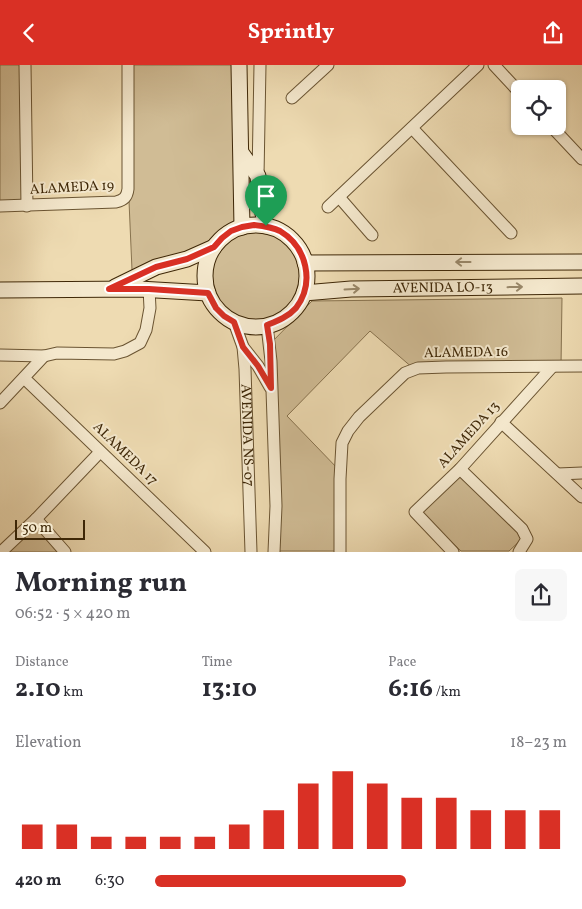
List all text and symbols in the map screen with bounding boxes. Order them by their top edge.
text: Sprintly [248,17,334,48]
icon: back [15,19,43,47]
icon: share [539,19,567,47]
map controls [511,80,566,135]
button: locate [511,80,566,135]
pin [245,175,287,226]
street label: ALAMEDA 19 [29,176,115,200]
icon: arrive [252,182,280,210]
one-way arrow [456,257,472,267]
street label: AVENIDA LO-13 [393,278,493,298]
one-way arrow [507,282,523,291]
one-way arrow [344,285,360,294]
street label: ALAMEDA 16 [424,343,508,363]
street label: AVENIDA NS-07 [236,384,258,487]
street label: ALAMEDA 13 [434,397,504,473]
street label: ALAMEDA 17 [88,418,162,490]
scale bar [15,517,85,540]
text: 50 m [22,519,52,538]
text: Morning run [15,564,187,603]
button: share [515,569,567,621]
text: 06:52 · 5 × 420 m [15,603,130,625]
text: Distance [15,653,69,672]
text: Time [202,653,232,672]
text: Pace [388,653,416,672]
text: 2.10 [15,672,61,707]
text: 13:10 [202,672,257,707]
text: 6:16 [388,672,433,707]
text: km [61,683,83,702]
text: /km [433,683,461,702]
text: Elevation [15,732,82,754]
text: 18–23 m [510,732,567,754]
text: 420 m [15,870,61,892]
text: 6:30 [95,870,124,892]

